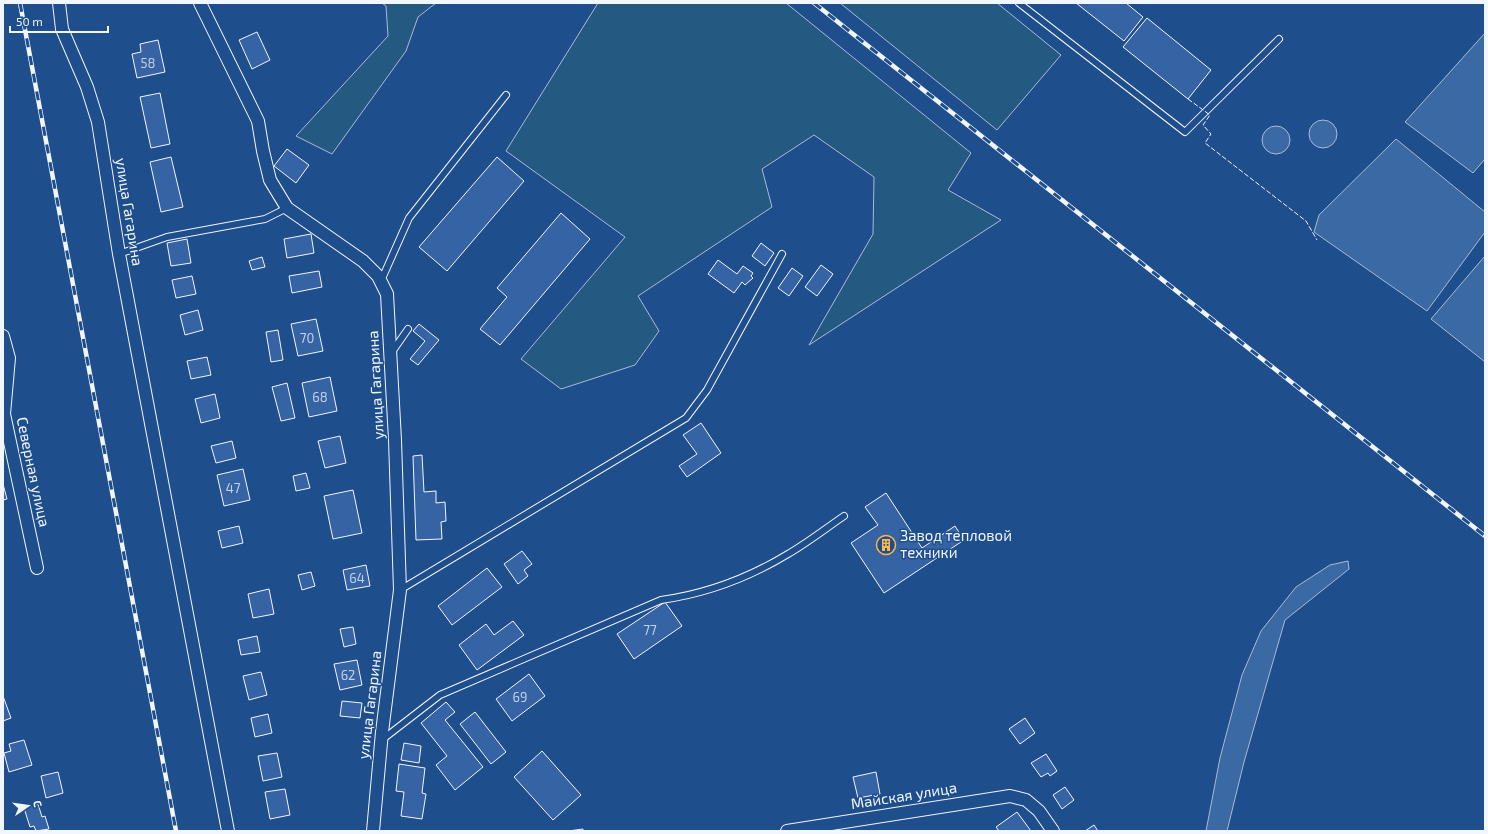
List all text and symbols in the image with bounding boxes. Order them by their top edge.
scale bar [10,8,108,34]
text: 50 m [16,14,43,28]
house number: 58 [141,55,155,71]
street label: улица Гагарина [112,156,147,267]
house number: 70 [300,330,314,346]
street label: улица Гагарина [363,330,388,440]
house number: 68 [312,389,328,405]
street label: Северная улица [13,415,54,529]
house number: 47 [226,480,241,496]
place label: Завод тепловой техники [900,526,1012,561]
building icon: Завод тепловой техники [875,534,897,556]
house number: 64 [349,570,365,586]
house number: 77 [643,622,657,638]
street label: улица Гагарина [353,650,386,760]
house number: 62 [341,667,355,683]
house number: 69 [513,689,527,705]
street label: Майская улица [849,778,958,813]
north arrow [8,786,48,826]
text: С [31,799,45,809]

